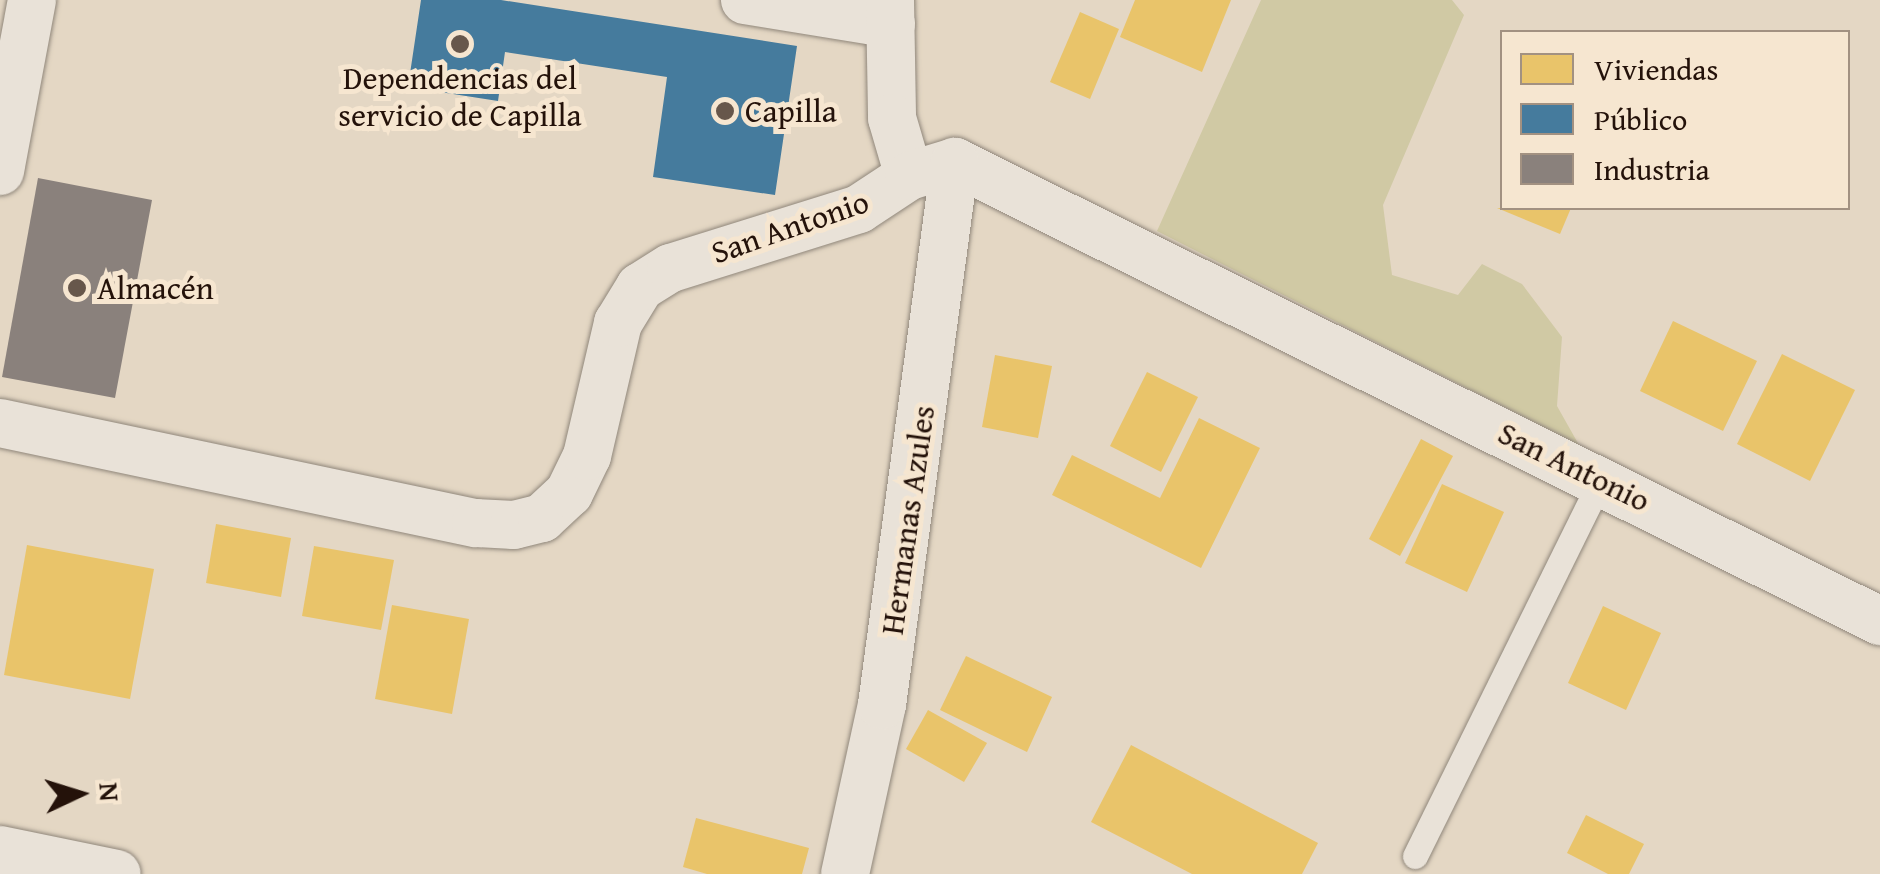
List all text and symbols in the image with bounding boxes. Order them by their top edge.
legend [1500,30,1850,210]
marker: Dependencias del servicio de Capilla [449,33,471,55]
text: Viviendas [1594,47,1718,91]
place label: Dependencias del servicio de Capilla [338,60,582,135]
place label: Capilla [745,92,837,130]
text: Público [1594,97,1687,141]
marker: Capilla [714,100,736,122]
text: Industria [1594,147,1710,191]
street label: San Antonio [706,182,874,272]
place label: Almacén [97,269,214,307]
marker: Almacén [66,277,88,299]
street label: Hermanas Azules [873,403,943,637]
street label: San Antonio [1492,414,1656,520]
north arrow [30,744,130,844]
text: N [89,781,132,803]

